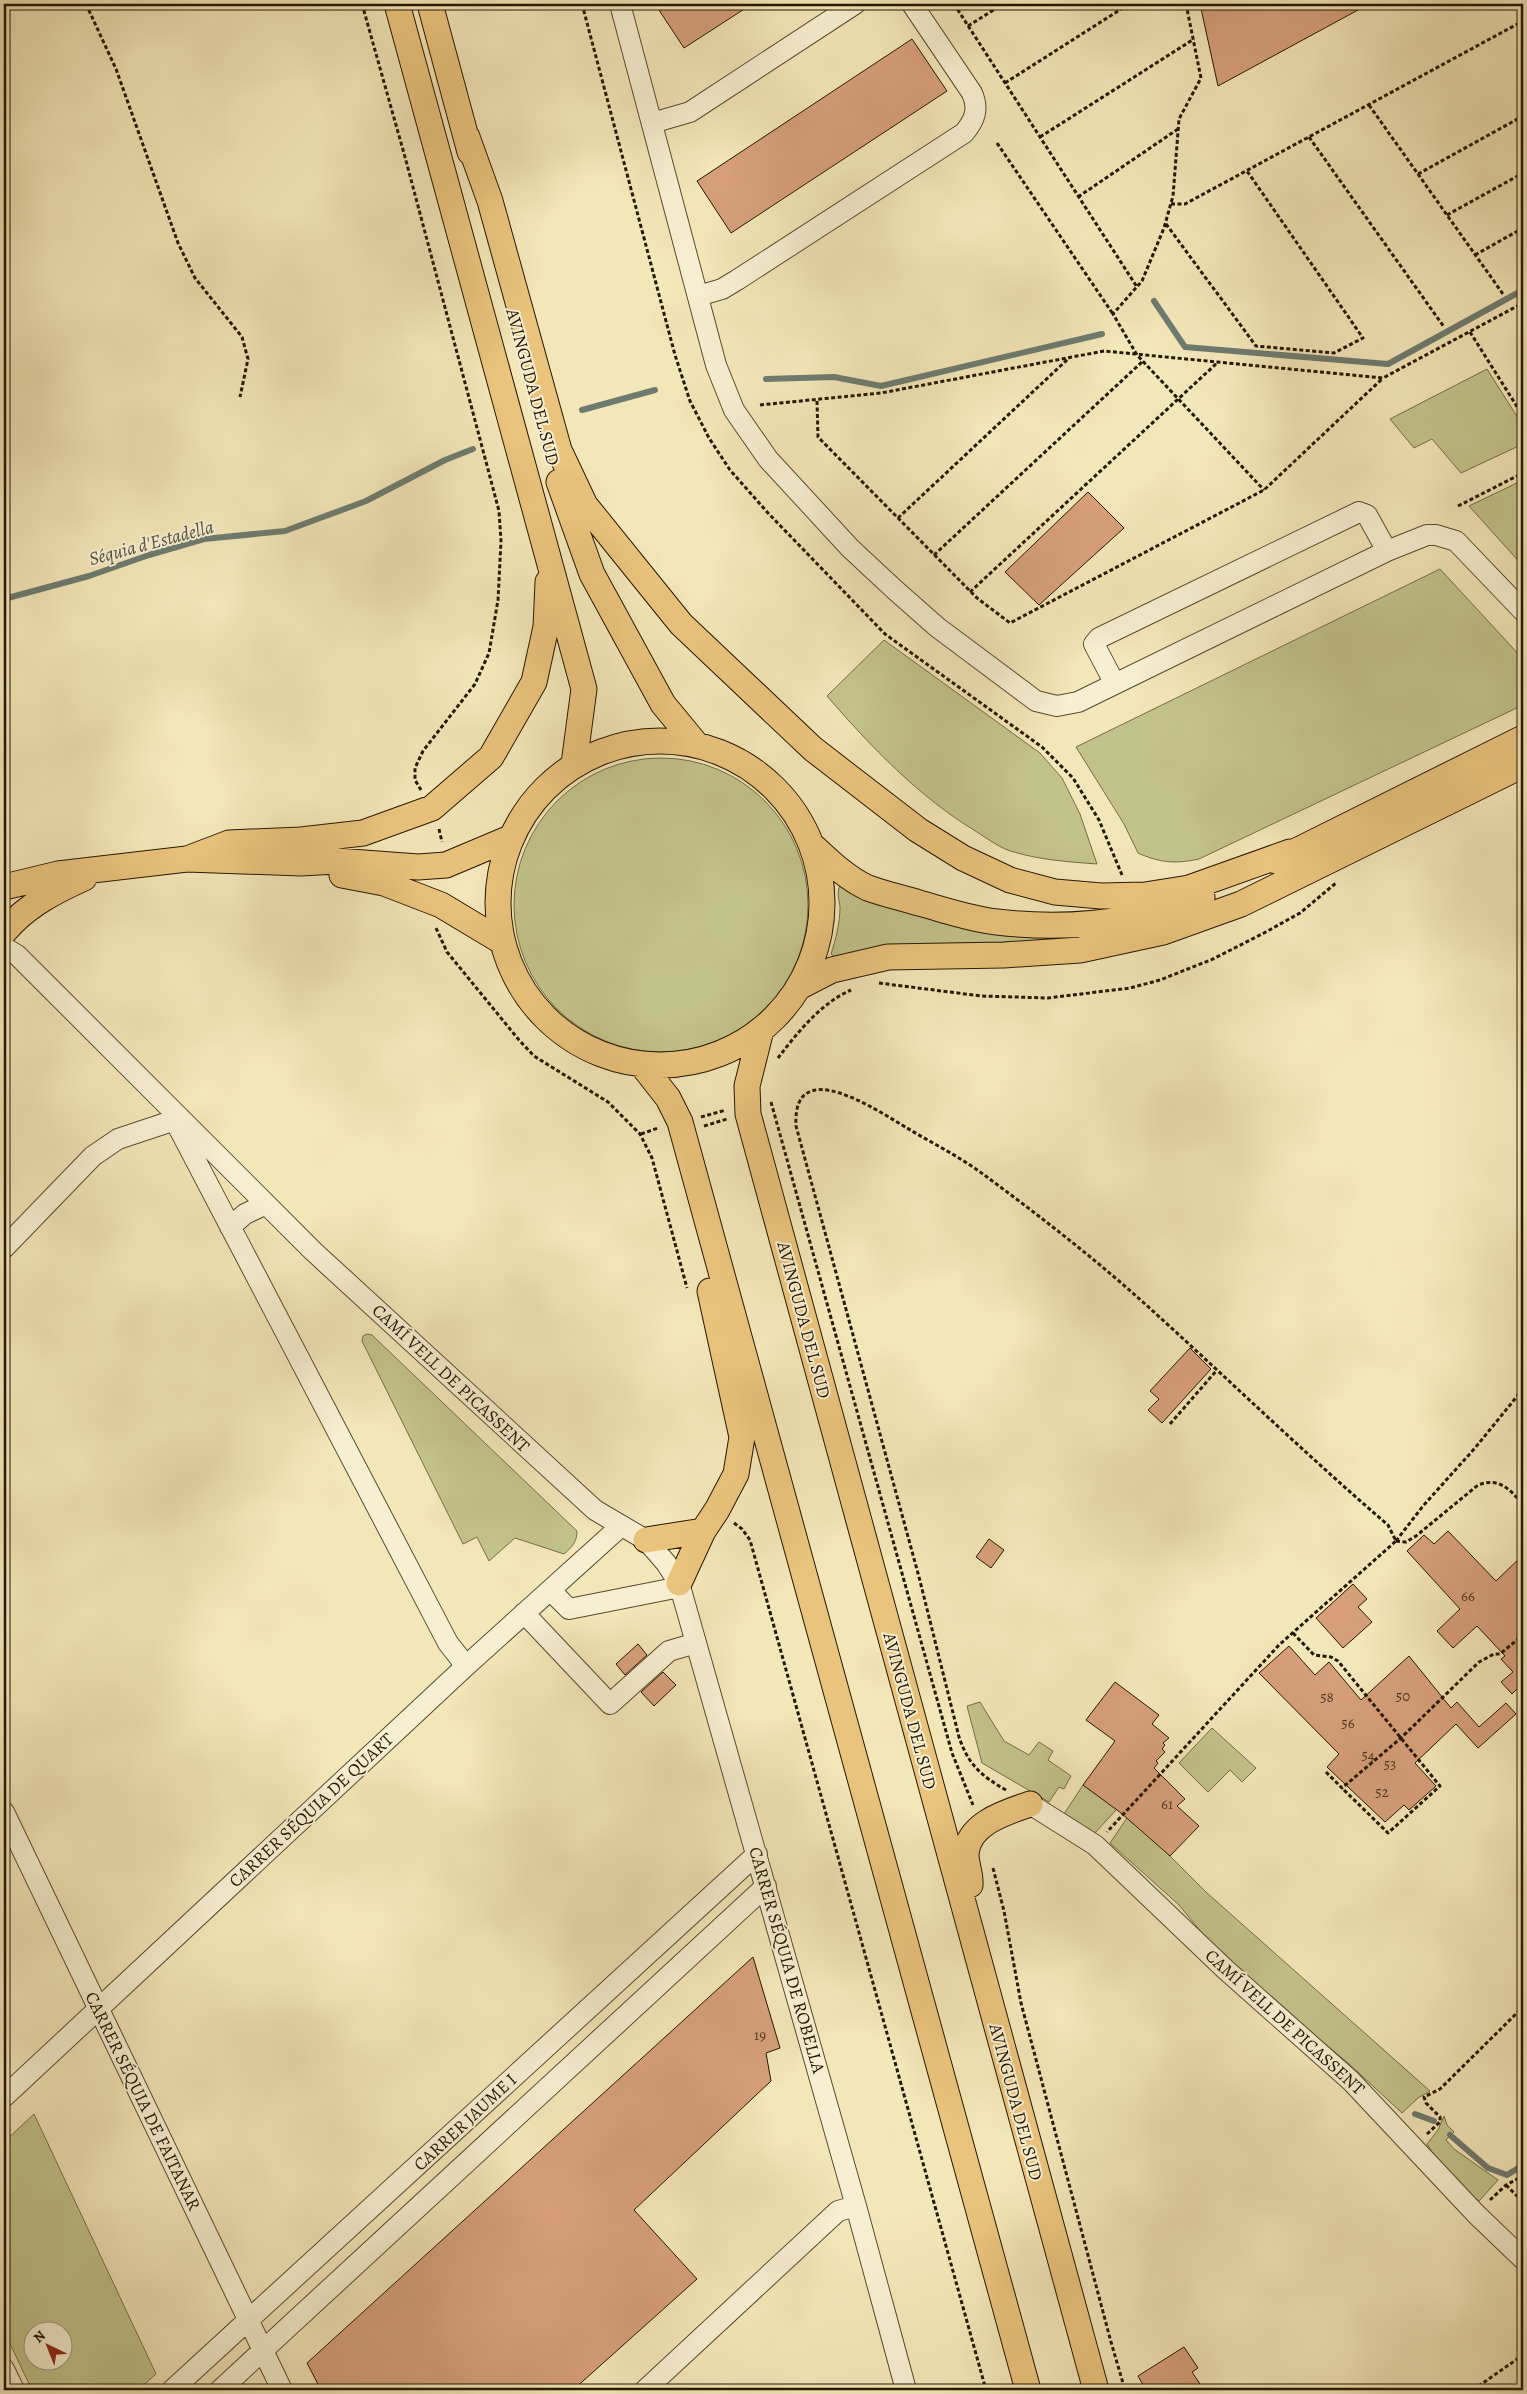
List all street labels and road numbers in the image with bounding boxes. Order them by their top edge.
street label: AVINGUDA DEL SUD [500,305,565,468]
street label: AVINGUDA DEL SUD [771,1238,836,1401]
street label: CAMÍ VELL DE PICASSENT [367,1299,535,1458]
street label: AVINGUDA DEL SUD [877,1629,942,1792]
street label: CARRER SÉQUIA DE QUART [224,1727,399,1893]
street label: CARRER SÉQUIA DE ROBELLA [743,1844,831,2076]
street label: CAMÍ VELL DE PICASSENT [1200,1944,1370,2100]
street label: CARRER SÉQUIA DE FAITANAR [79,1988,207,2214]
street label: AVINGUDA DEL SUD [983,2020,1048,2183]
street label: CARRER JAUME I [408,2068,522,2176]

